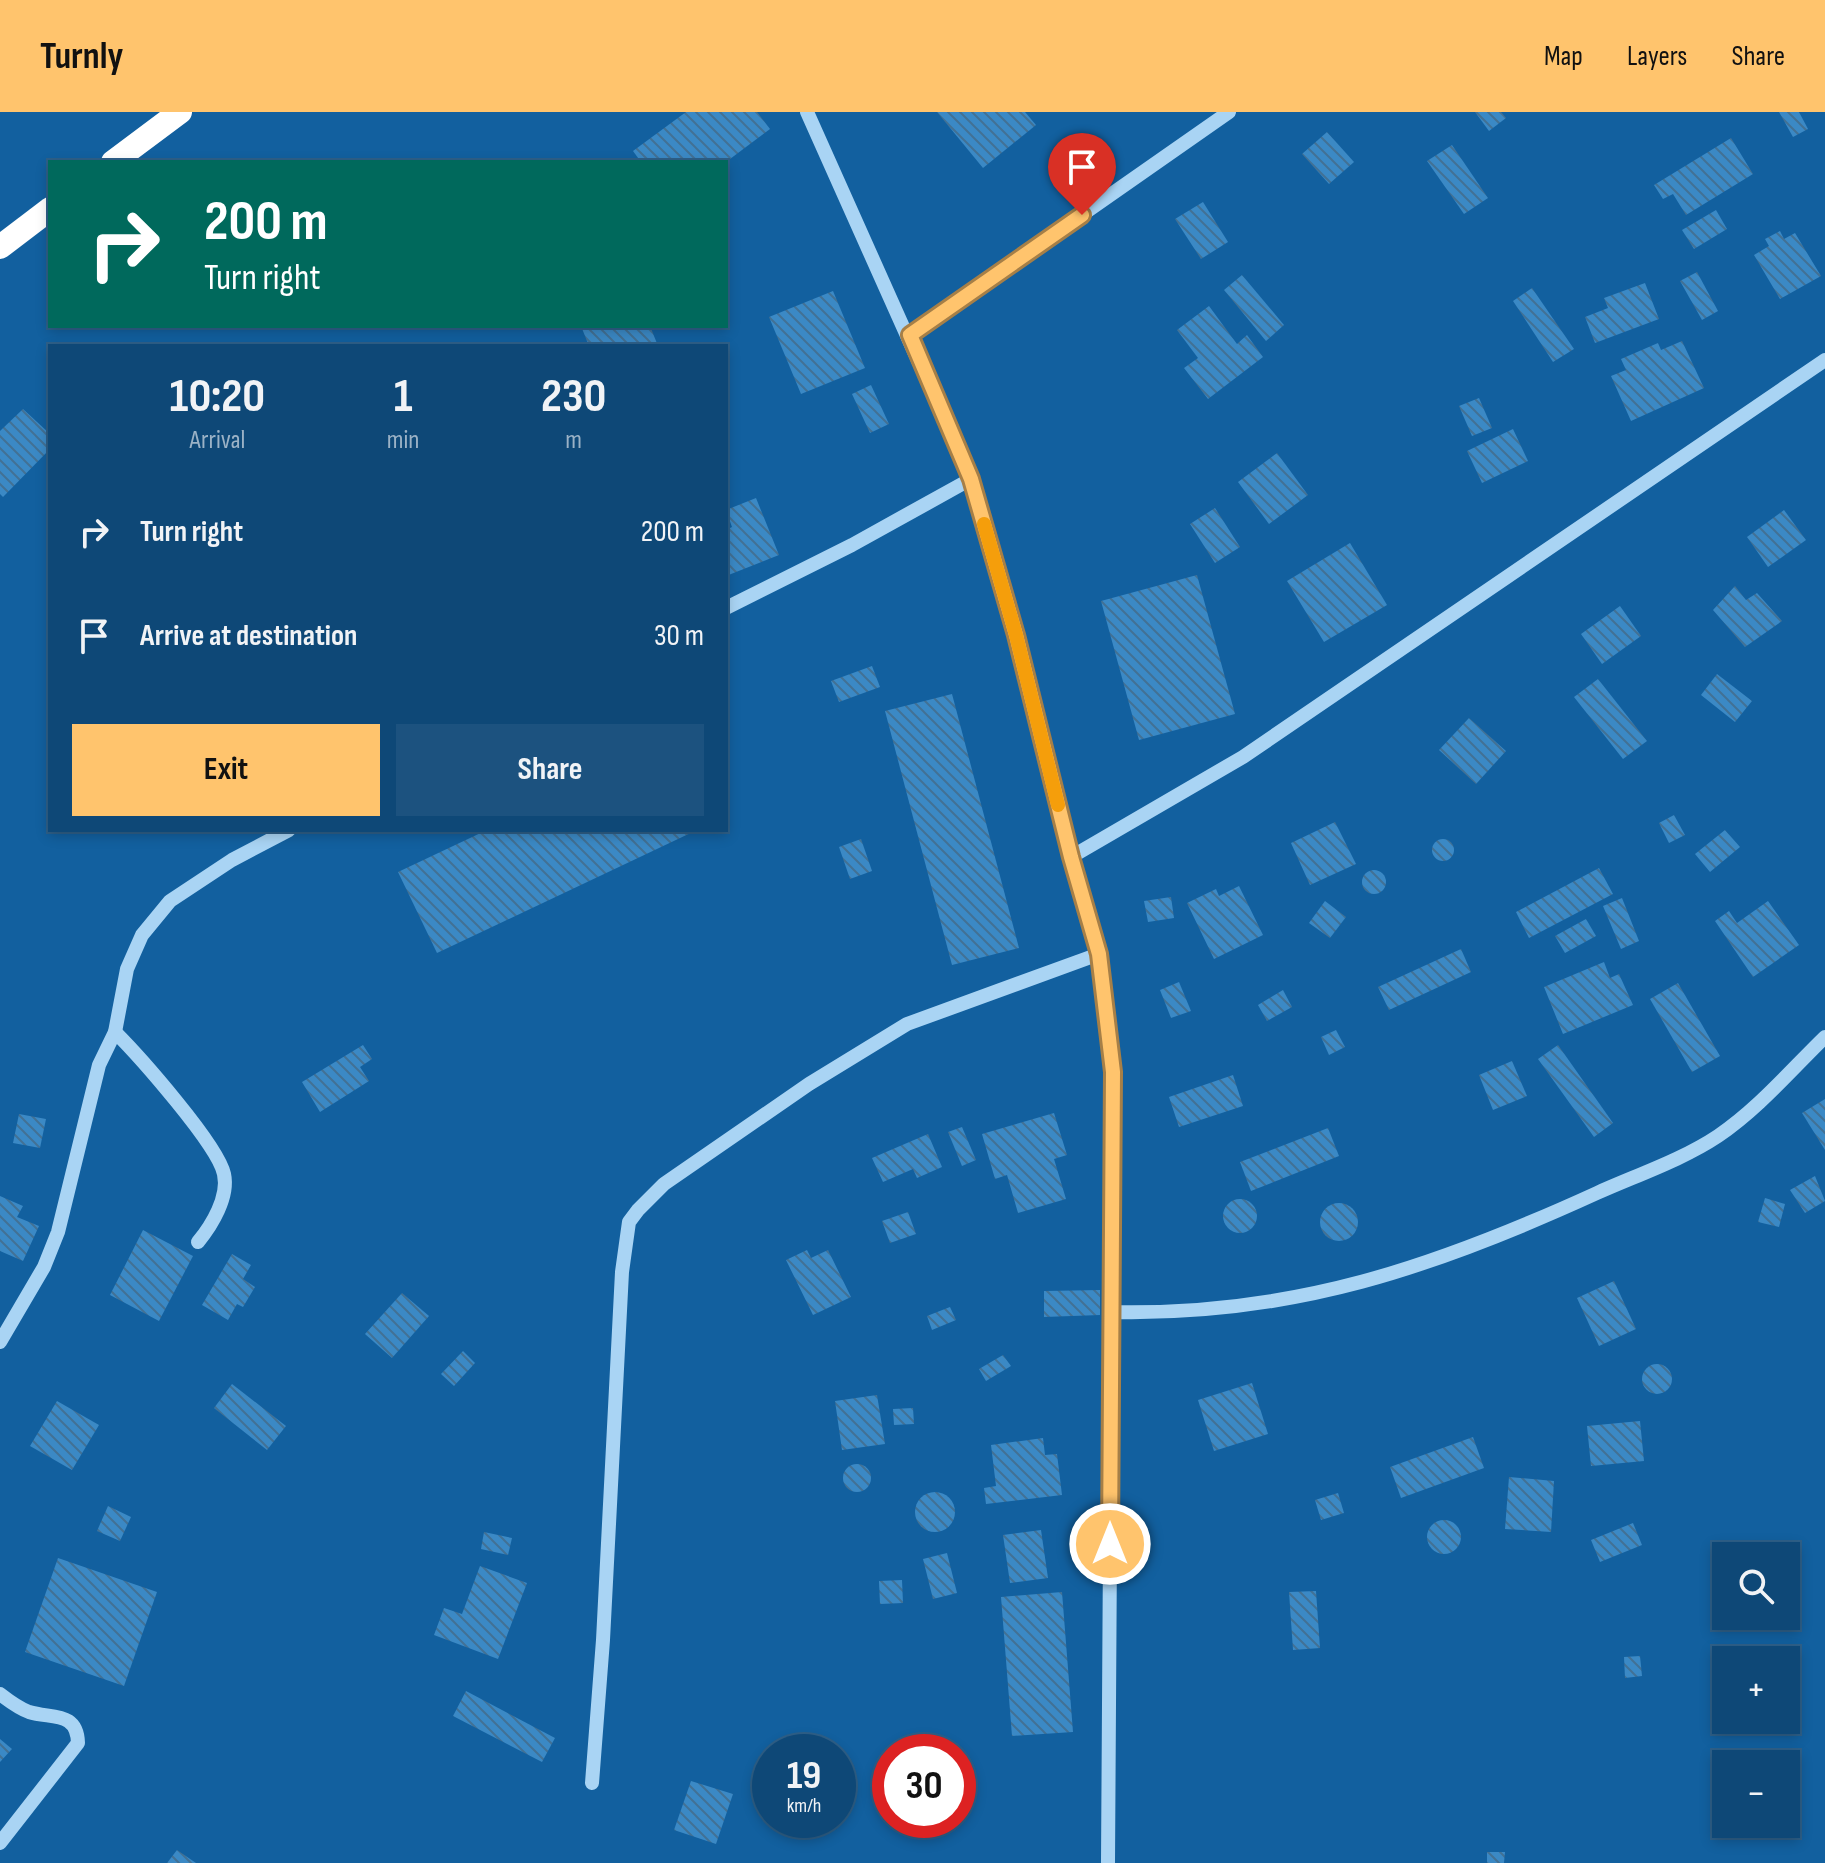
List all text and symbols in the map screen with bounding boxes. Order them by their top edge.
text: Turnly [40,34,123,79]
text: Map [1544,40,1583,73]
text: Layers [1627,40,1687,73]
text: Share [1731,40,1785,73]
pin [1048,133,1116,215]
icon: arrive [1060,145,1104,189]
text: 200 m [204,189,328,256]
icon: right [72,192,176,296]
text: Turn right [204,257,321,300]
text: 10:20 [170,368,265,425]
text: 1 [394,368,413,425]
text: 230 [541,368,606,425]
text: Arrival [189,425,245,456]
text: min [387,425,419,456]
text: m [565,425,582,456]
icon: right [72,510,116,554]
text: Turn right [140,514,243,550]
text: 200 m [641,514,704,550]
icon: arrive [72,614,116,658]
text: Arrive at destination [140,618,357,654]
text: 30 m [654,618,704,654]
button: Exit [72,724,380,816]
button: Share [396,724,704,816]
position arrow [1068,1502,1152,1586]
map controls [1712,1542,1800,1838]
button: search [1712,1542,1800,1630]
button: + [1712,1646,1800,1734]
speed limit sign: 30 [872,1734,976,1838]
button: − [1712,1750,1800,1838]
text: 19 [787,1752,821,1800]
text: km/h [787,1794,821,1818]

